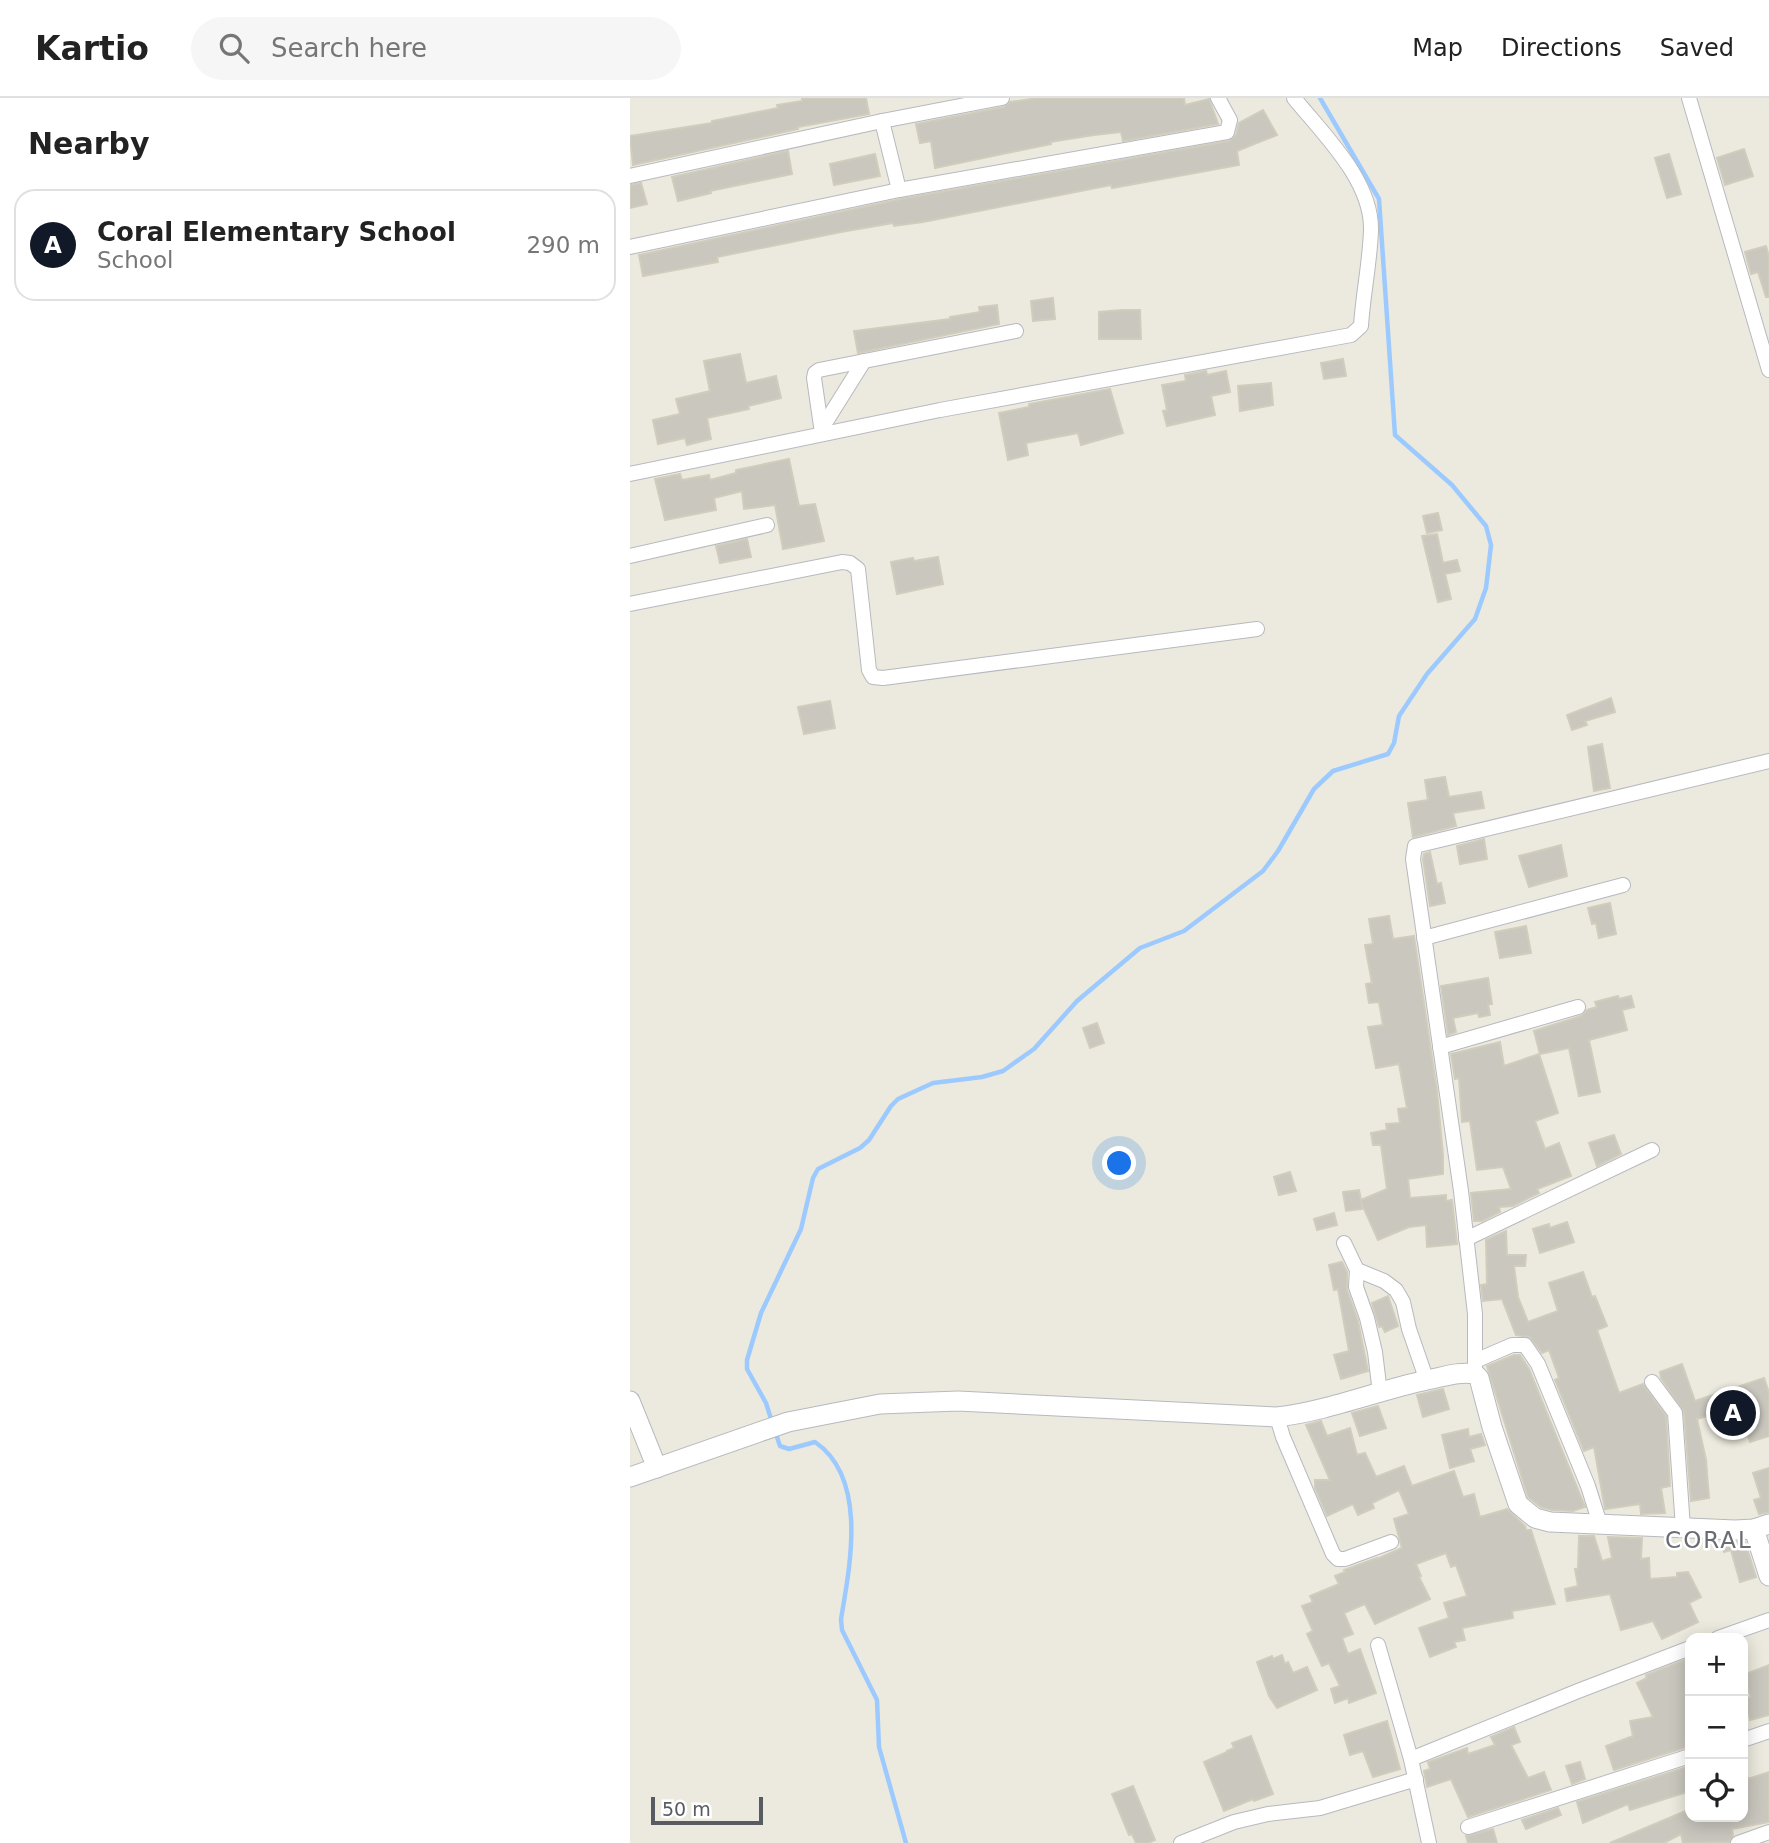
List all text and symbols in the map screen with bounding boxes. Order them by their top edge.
search box [191,17,681,80]
text: Kartio [35,29,149,68]
icon: search [215,29,253,67]
text: Search here [271,33,427,63]
text: Map [1412,34,1463,62]
text: Directions [1501,34,1622,62]
text: Saved [1660,34,1734,62]
text: Nearby [28,126,150,161]
text: Coral Elementary School [97,217,456,247]
text: A [44,232,62,258]
text: 290 m [526,232,600,258]
text: School [97,247,173,273]
your location [1102,1146,1136,1180]
pin: A [1710,1387,1756,1439]
district label: CORAL [1665,1527,1753,1553]
map controls [1685,1633,1748,1822]
button: + [1685,1633,1748,1696]
button: − [1685,1696,1748,1759]
button: locate [1685,1759,1748,1822]
scale bar [651,1794,763,1826]
text: 50 m [662,1798,711,1820]

